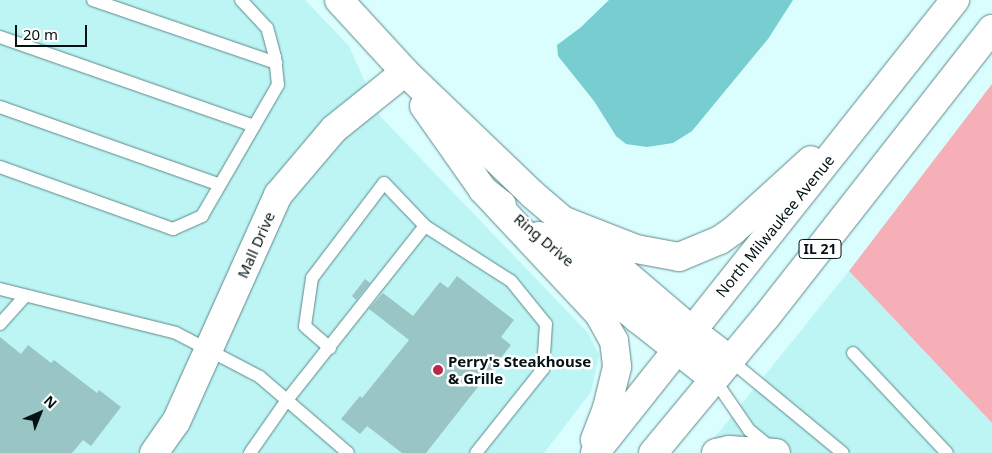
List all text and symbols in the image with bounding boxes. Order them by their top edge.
scale bar [18,15,90,47]
text: 20 m [23,24,58,44]
street label: North Milwaukee Avenue [712,151,838,301]
street label: Mall Drive [233,209,279,281]
street label: Ring Drive [510,210,578,270]
road number: IL 21 [798,238,842,260]
place label: Perry's Steakhouse & Grille [448,352,591,387]
marker: Perry's Steakhouse & Grille [432,364,444,376]
north arrow [15,388,65,438]
text: N [40,391,61,413]

